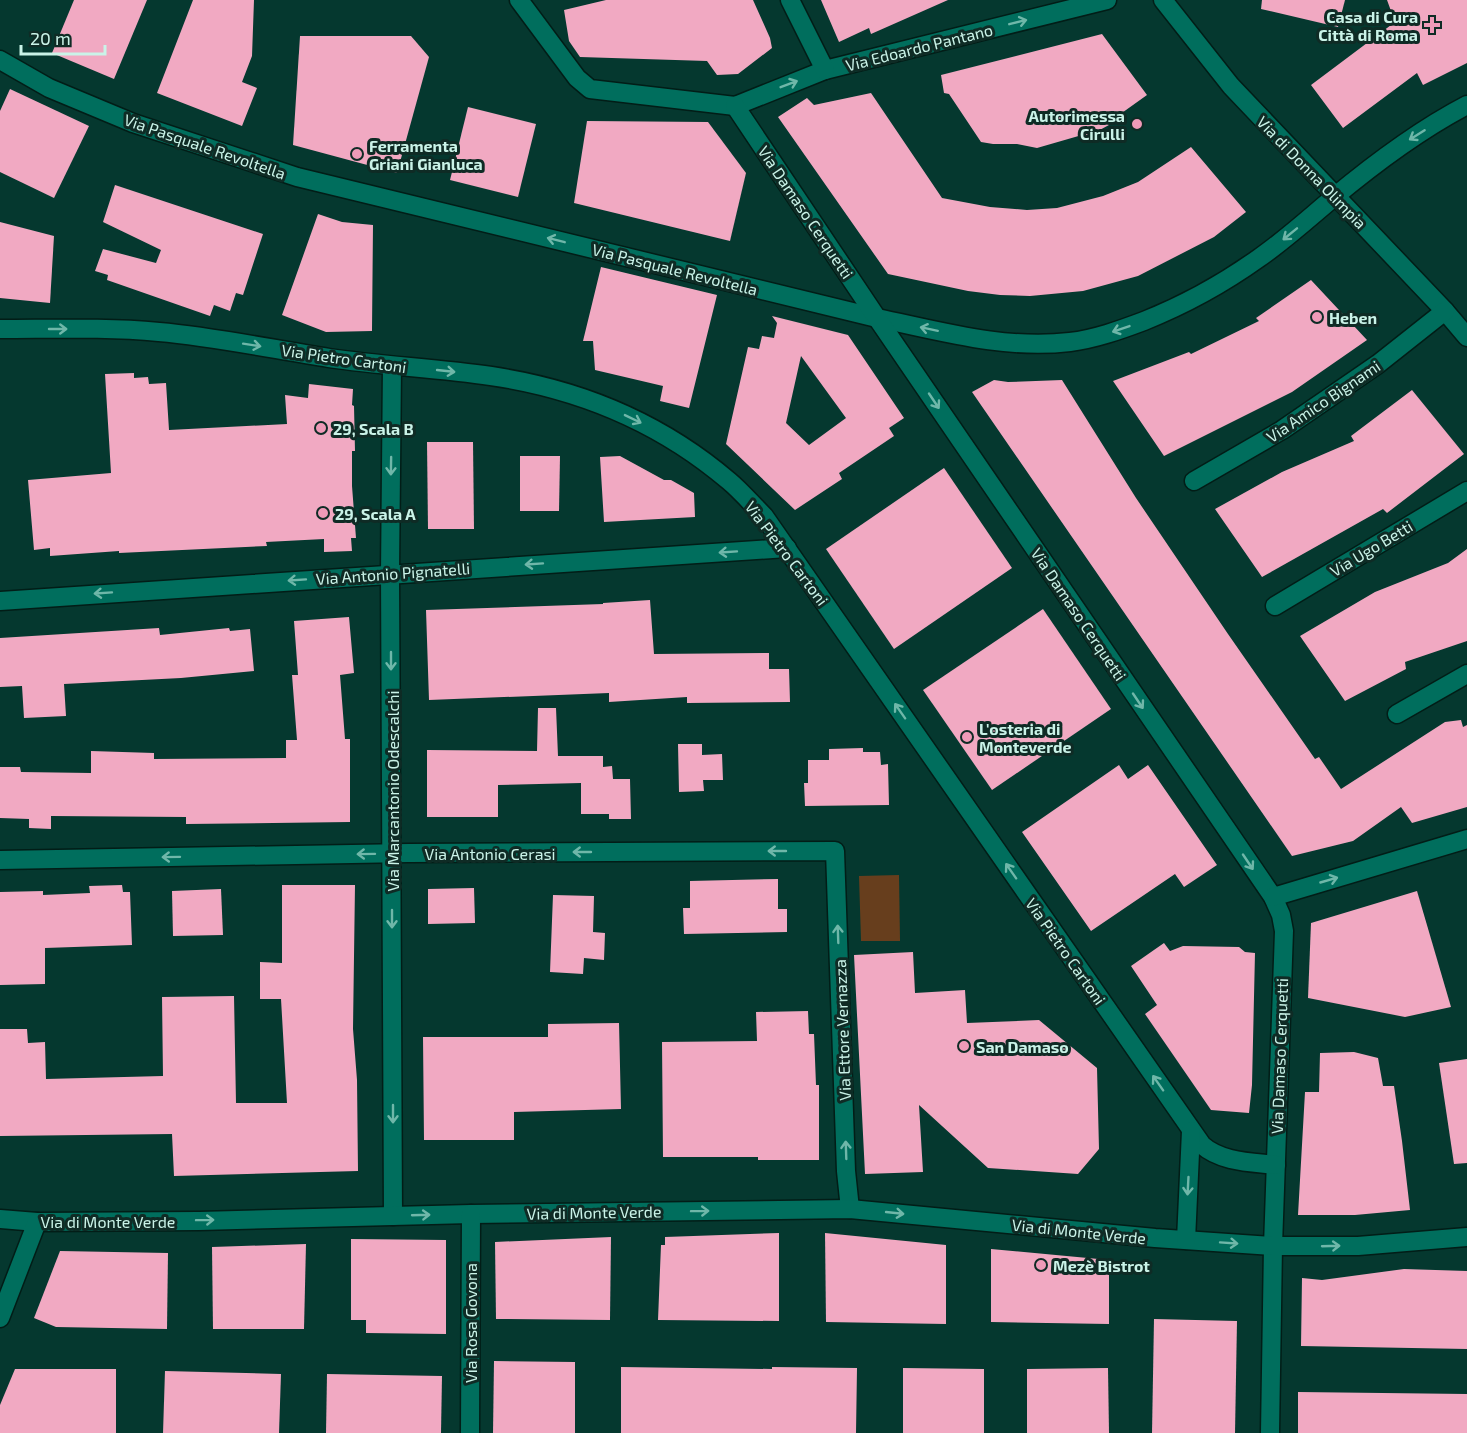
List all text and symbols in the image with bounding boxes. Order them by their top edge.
place label: Casa di Cura Città di Roma [1318,7,1418,44]
one-way arrow [1008,16,1027,28]
marker: Casa di Cura Città di Roma [1423,16,1441,34]
scale bar [21,18,105,56]
street label: Via Edoardo Pantano [844,20,994,74]
text: 20 m [30,27,71,49]
one-way arrow [779,78,798,89]
place label: Autorimessa Cirulli [1029,106,1125,143]
street label: Via Pasquale Revoltella [122,109,288,183]
street label: Via di Donna Olimpia [1253,112,1371,232]
marker: Autorimessa Cirulli [1130,117,1144,131]
one-way arrow [1409,129,1426,141]
place label: Ferramenta Griani Gianluca [369,136,483,173]
street label: Via Damaso Cerquetti [755,142,857,282]
marker: Ferramenta Griani Gianluca [350,147,364,161]
one-way arrow [1283,227,1298,241]
one-way arrow [546,233,565,245]
street label: Via Pasquale Revoltella [590,239,760,299]
place label: Heben [1329,308,1377,327]
marker: Heben [1310,310,1324,324]
one-way arrow [48,323,68,335]
one-way arrow [920,323,939,334]
one-way arrow [1112,325,1131,336]
one-way arrow [242,340,262,351]
street label: Via Pietro Cartoni [280,340,408,376]
street label: Via Amico Bignami [1263,356,1383,446]
one-way arrow [435,366,455,377]
one-way arrow [928,393,940,409]
one-way arrow [624,413,642,425]
place label: 29, Scala B [333,419,414,438]
marker: 29, Scala B [314,421,328,435]
one-way arrow [386,456,397,476]
street label: Via Pietro Cartoni [742,497,832,609]
place label: 29, Scala A [335,504,416,523]
marker: 29, Scala A [316,506,330,520]
street label: Via Ugo Betti [1326,516,1416,580]
street label: Via Damaso Cerquetti [1028,544,1130,684]
one-way arrow [719,547,739,558]
street label: Via Antonio Pignatelli [315,558,471,588]
one-way arrow [524,559,544,570]
one-way arrow [288,574,308,585]
one-way arrow [93,588,113,599]
one-way arrow [385,651,397,671]
street label: Via Marcantonio Odescalchi [383,690,402,892]
one-way arrow [1132,692,1144,709]
one-way arrow [894,704,906,720]
place label: L'osteria di Monteverde [979,719,1071,756]
marker: L'osteria di Monteverde [960,730,974,744]
street label: Via Antonio Cerasi [424,844,556,863]
one-way arrow [767,845,787,857]
one-way arrow [573,846,593,858]
one-way arrow [357,848,377,860]
one-way arrow [162,851,182,863]
one-way arrow [1242,853,1254,870]
one-way arrow [1005,864,1017,880]
one-way arrow [1319,874,1338,885]
street label: Via Pietro Cartoni [1022,894,1110,1008]
one-way arrow [386,909,398,929]
one-way arrow [833,925,844,945]
street label: Via Ettore Vernazza [830,959,854,1101]
street label: Via Damaso Cerquetti [1267,978,1291,1134]
place label: San Damaso [976,1037,1069,1056]
marker: San Damaso [957,1039,971,1053]
one-way arrow [1152,1076,1164,1092]
one-way arrow [387,1104,399,1124]
one-way arrow [840,1141,851,1161]
one-way arrow [1183,1175,1194,1195]
street label: Via di Monte Verde [526,1201,662,1223]
one-way arrow [690,1205,710,1217]
one-way arrow [885,1208,904,1219]
one-way arrow [411,1210,431,1221]
street label: Via di Monte Verde [41,1212,175,1231]
one-way arrow [195,1215,215,1226]
street label: Via di Monte Verde [1011,1215,1147,1247]
one-way arrow [1219,1238,1239,1249]
one-way arrow [1321,1241,1341,1252]
place label: Mezè Bistrot [1053,1256,1150,1275]
marker: Mezè Bistrot [1034,1258,1048,1272]
street label: Via Rosa Govona [461,1263,480,1383]

